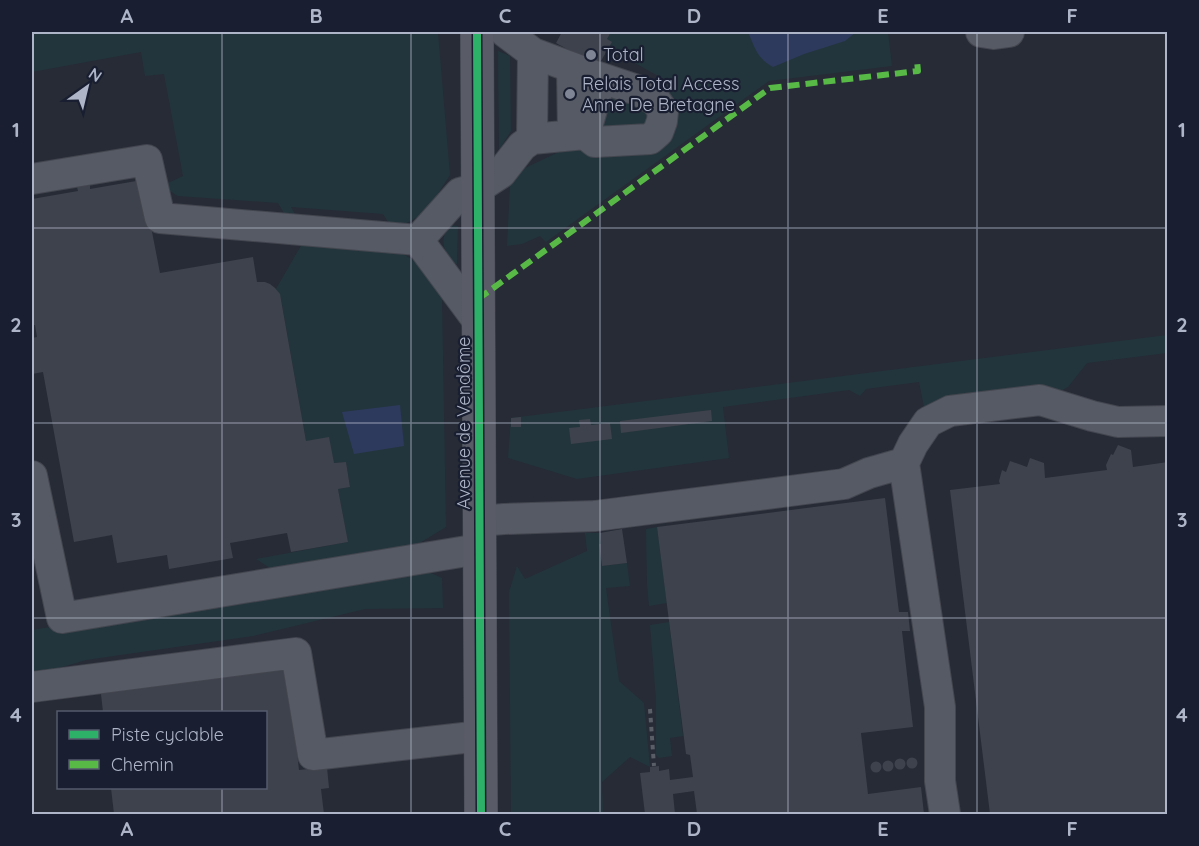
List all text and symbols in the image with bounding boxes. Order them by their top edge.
text: A [121,3,134,28]
text: B [309,3,323,28]
text: C [499,3,512,28]
text: D [687,3,701,28]
text: E [877,3,889,28]
text: F [1066,3,1078,28]
place label: Total [603,43,644,66]
marker: Total [584,48,598,62]
north arrow [57,57,117,117]
text: N [85,63,106,86]
place label: Relais Total Access Anne De Bretagne [582,72,739,116]
marker: Relais Total Access Anne De Bretagne [563,87,577,101]
text: 1 [12,117,20,142]
text: 1 [1178,117,1186,142]
text: 2 [10,312,22,337]
text: 2 [1176,312,1188,337]
street label: Avenue de Vendôme [452,337,475,509]
text: 3 [11,507,21,532]
text: 3 [1177,507,1187,532]
text: 4 [10,702,22,727]
text: 4 [1176,702,1188,727]
legend [57,711,267,789]
text: Piste cyclable [111,723,224,746]
text: Chemin [111,753,174,776]
text: A [121,816,134,841]
text: B [309,816,323,841]
text: C [499,816,512,841]
text: D [687,816,701,841]
text: E [877,816,889,841]
text: F [1066,816,1078,841]

